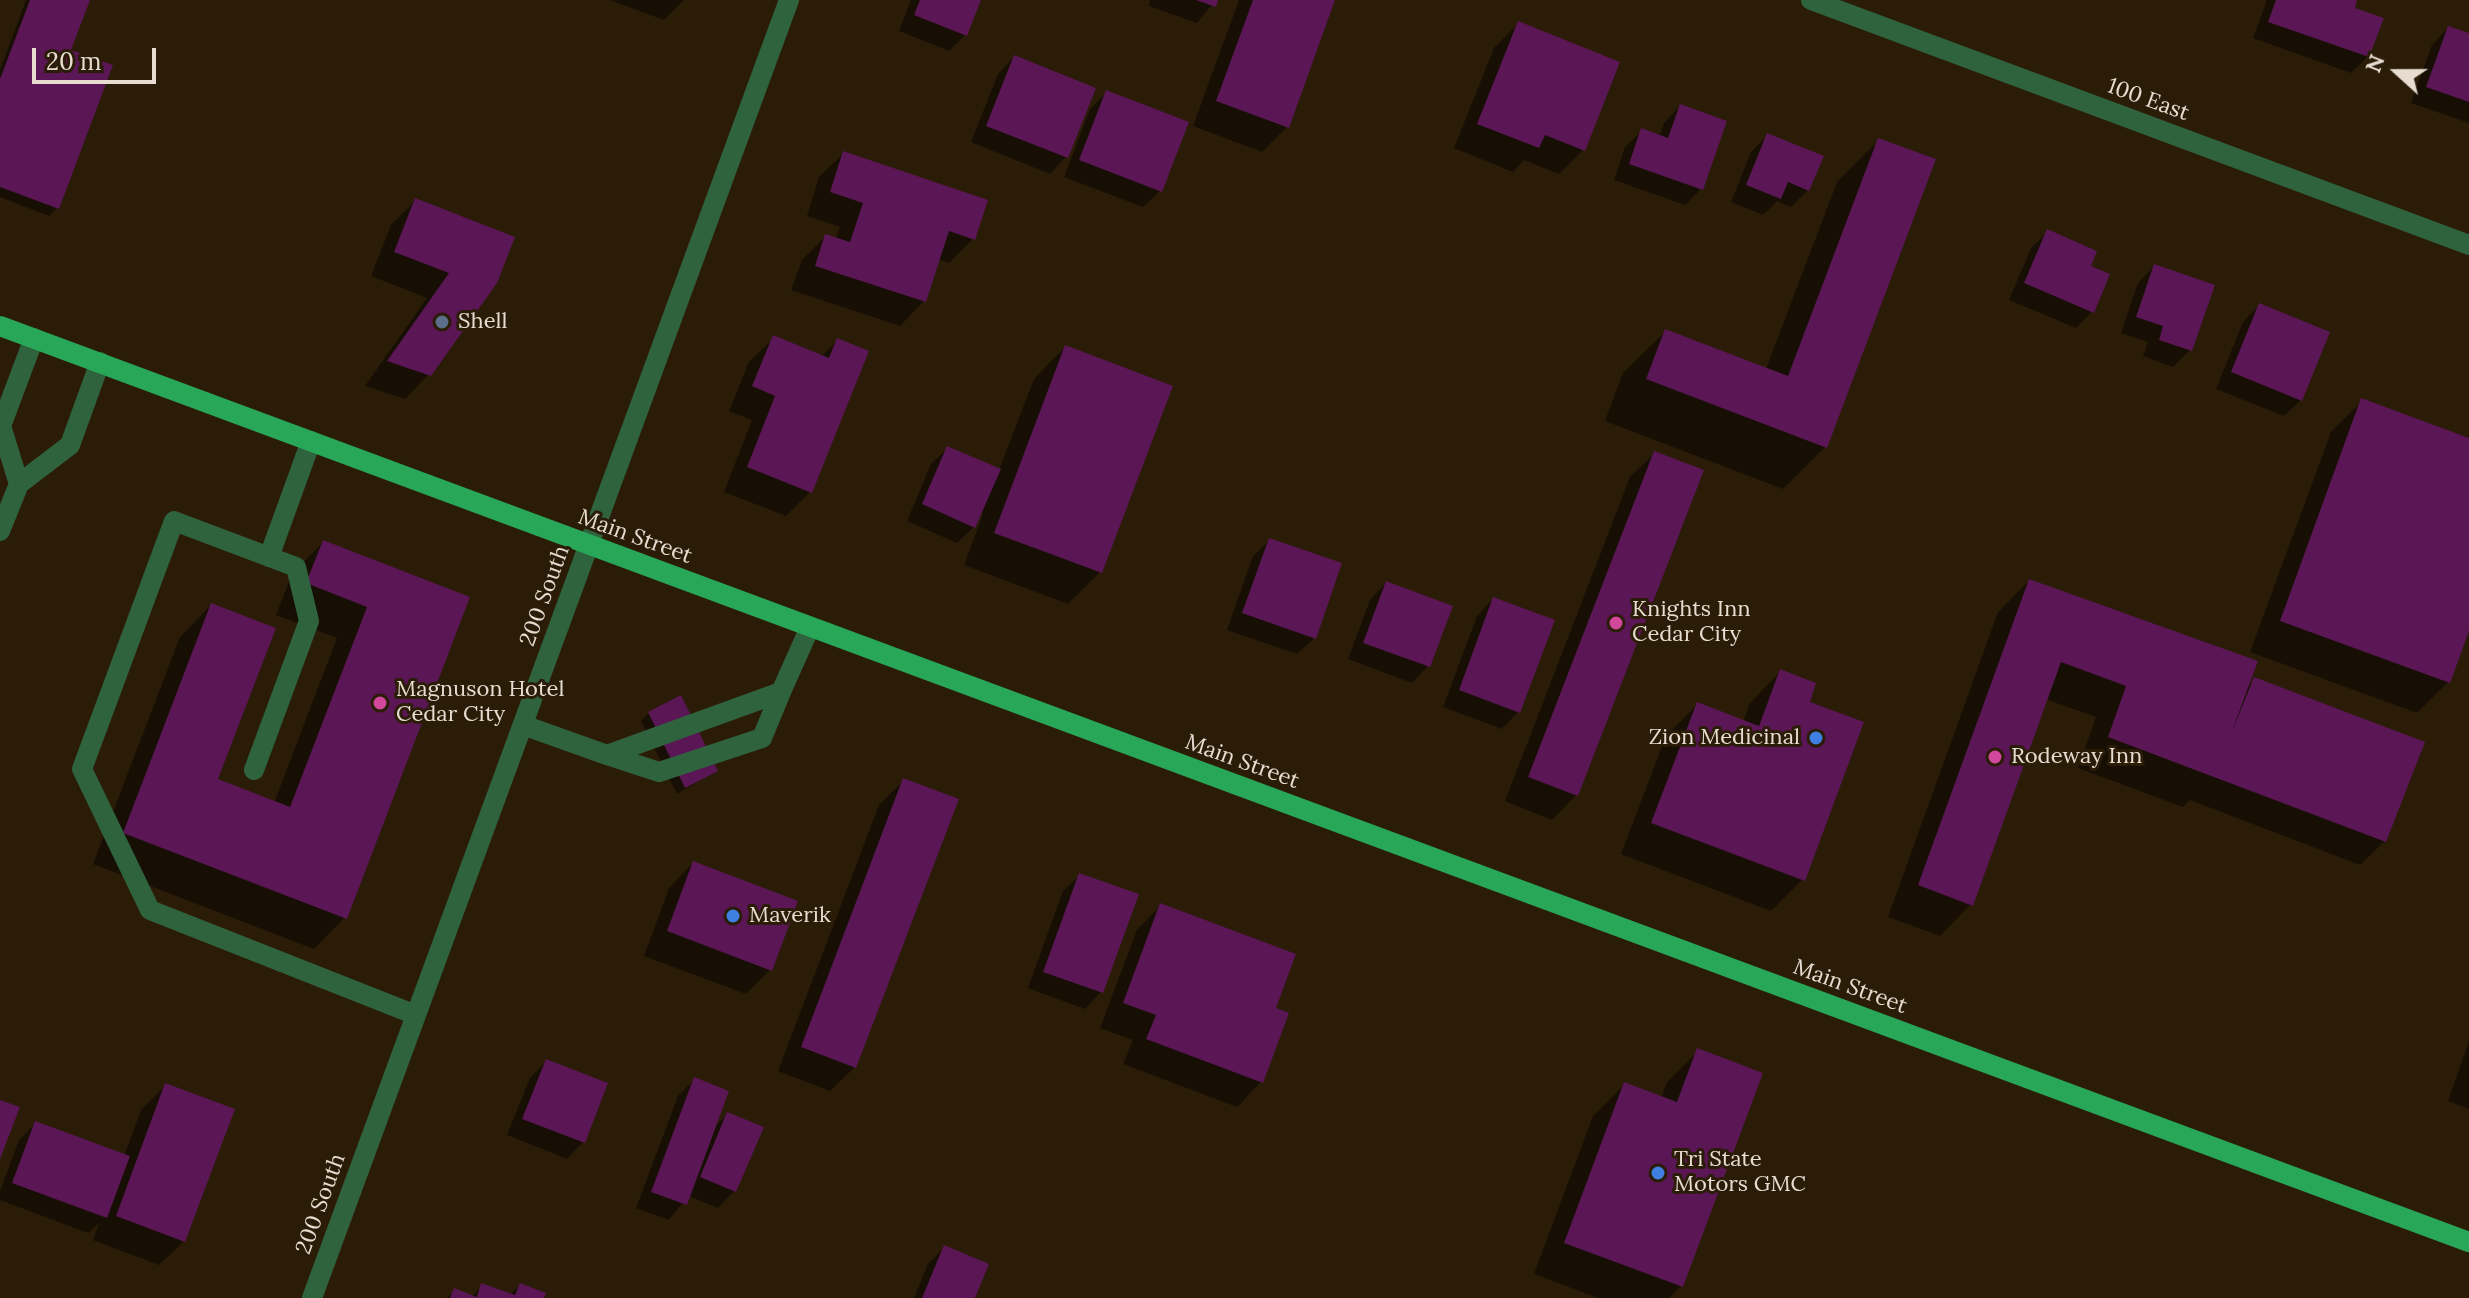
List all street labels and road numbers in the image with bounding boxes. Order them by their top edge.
street label: 100 East [2104,73,2192,127]
street label: Main Street [574,504,696,570]
street label: 200 South [515,542,575,650]
street label: Main Street [1181,729,1303,795]
street label: Main Street [1789,954,1911,1020]
street label: 200 South [291,1150,351,1258]

